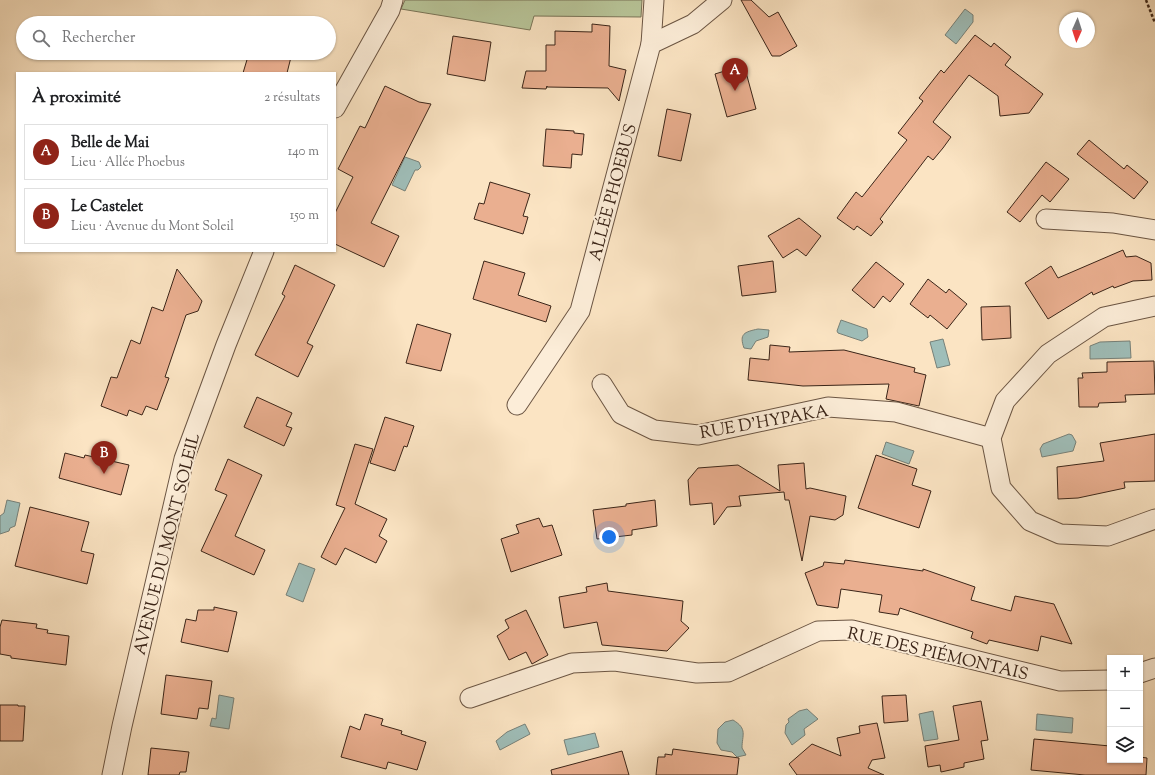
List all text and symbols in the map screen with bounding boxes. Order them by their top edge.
north arrow [1059,12,1095,48]
search box [16,16,336,60]
icon: search [30,27,52,49]
text: Rechercher [62,28,135,49]
pin: A [722,58,748,91]
text: À proximité [32,86,121,110]
text: 2 résultats [264,89,320,107]
street label: ALLÉE PHOEBUS [584,121,644,264]
text: Belle de Mai [71,133,149,154]
text: A [41,143,51,161]
text: 140 m [288,143,319,161]
text: Lieu · Allée Phoebus [71,154,185,172]
text: Le Castelet [71,197,143,218]
text: B [42,207,50,225]
text: 150 m [290,207,319,225]
text: Lieu · Avenue du Mont Soleil [71,218,234,236]
street label: RUE D'HYPAKA [698,400,831,446]
street label: AVENUE DU MONT SOLEIL [129,431,207,658]
pin: B [91,441,117,474]
your location [599,527,619,547]
street label: RUE DES PIÉMONTAIS [845,622,1030,687]
map controls [1107,655,1143,763]
button: + [1107,655,1143,691]
button: − [1107,691,1143,727]
button: layers [1107,727,1143,763]

